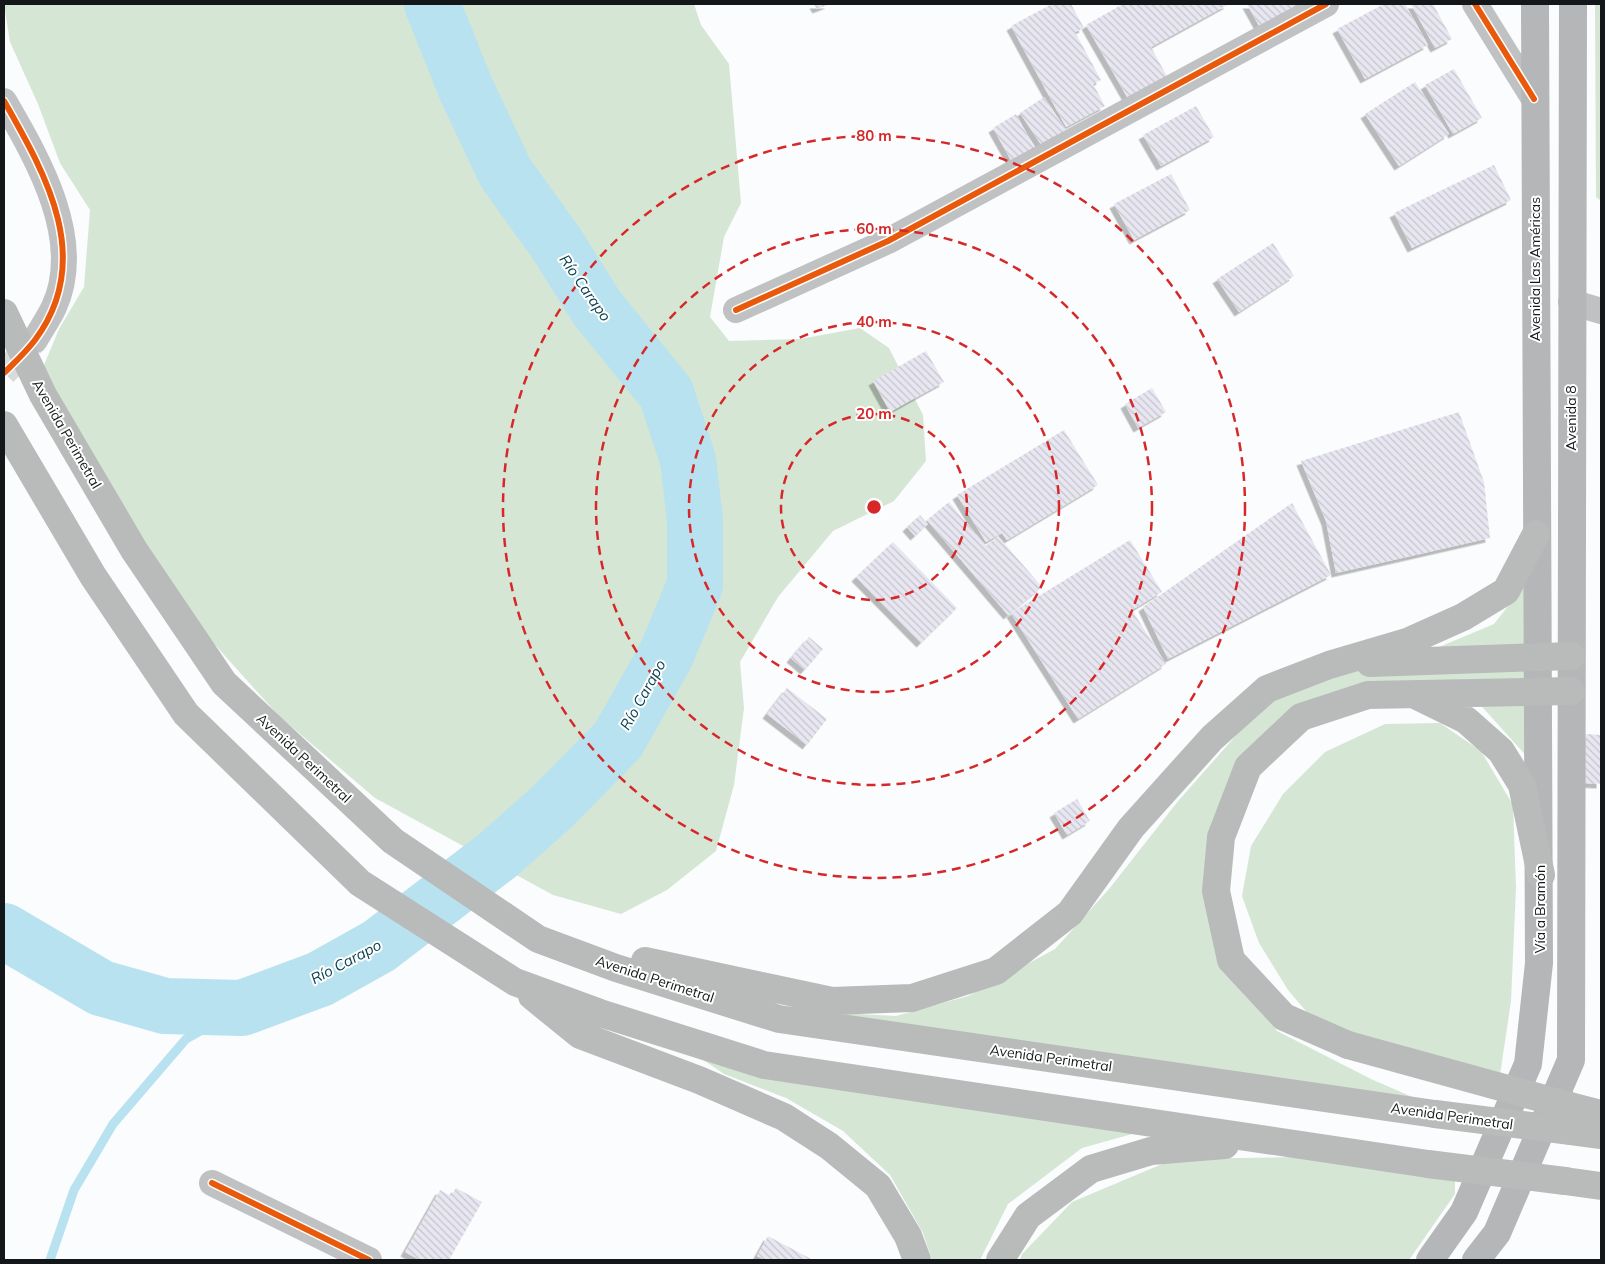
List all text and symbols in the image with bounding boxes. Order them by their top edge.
text: 80 m [856,126,892,145]
street label: Avenida Las Américas [1526,197,1544,341]
text: 60 m [856,219,892,238]
water label: Río Carapo [555,251,616,325]
text: 40 m [856,312,892,331]
street label: Avenida Perimetral [28,376,106,492]
street label: Avenida 8 [1562,385,1580,451]
text: 20 m [856,404,892,423]
centre of rings [865,498,883,516]
water label: Río Carapo [615,656,670,733]
street label: Avenida Perimetral [253,709,355,807]
street label: Vía a Bramón [1531,865,1549,953]
water label: Río Carapo [307,935,385,988]
street label: Avenida Perimetral [594,951,716,1007]
street label: Avenida Perimetral [989,1041,1113,1075]
street label: Avenida Perimetral [1390,1099,1514,1133]

